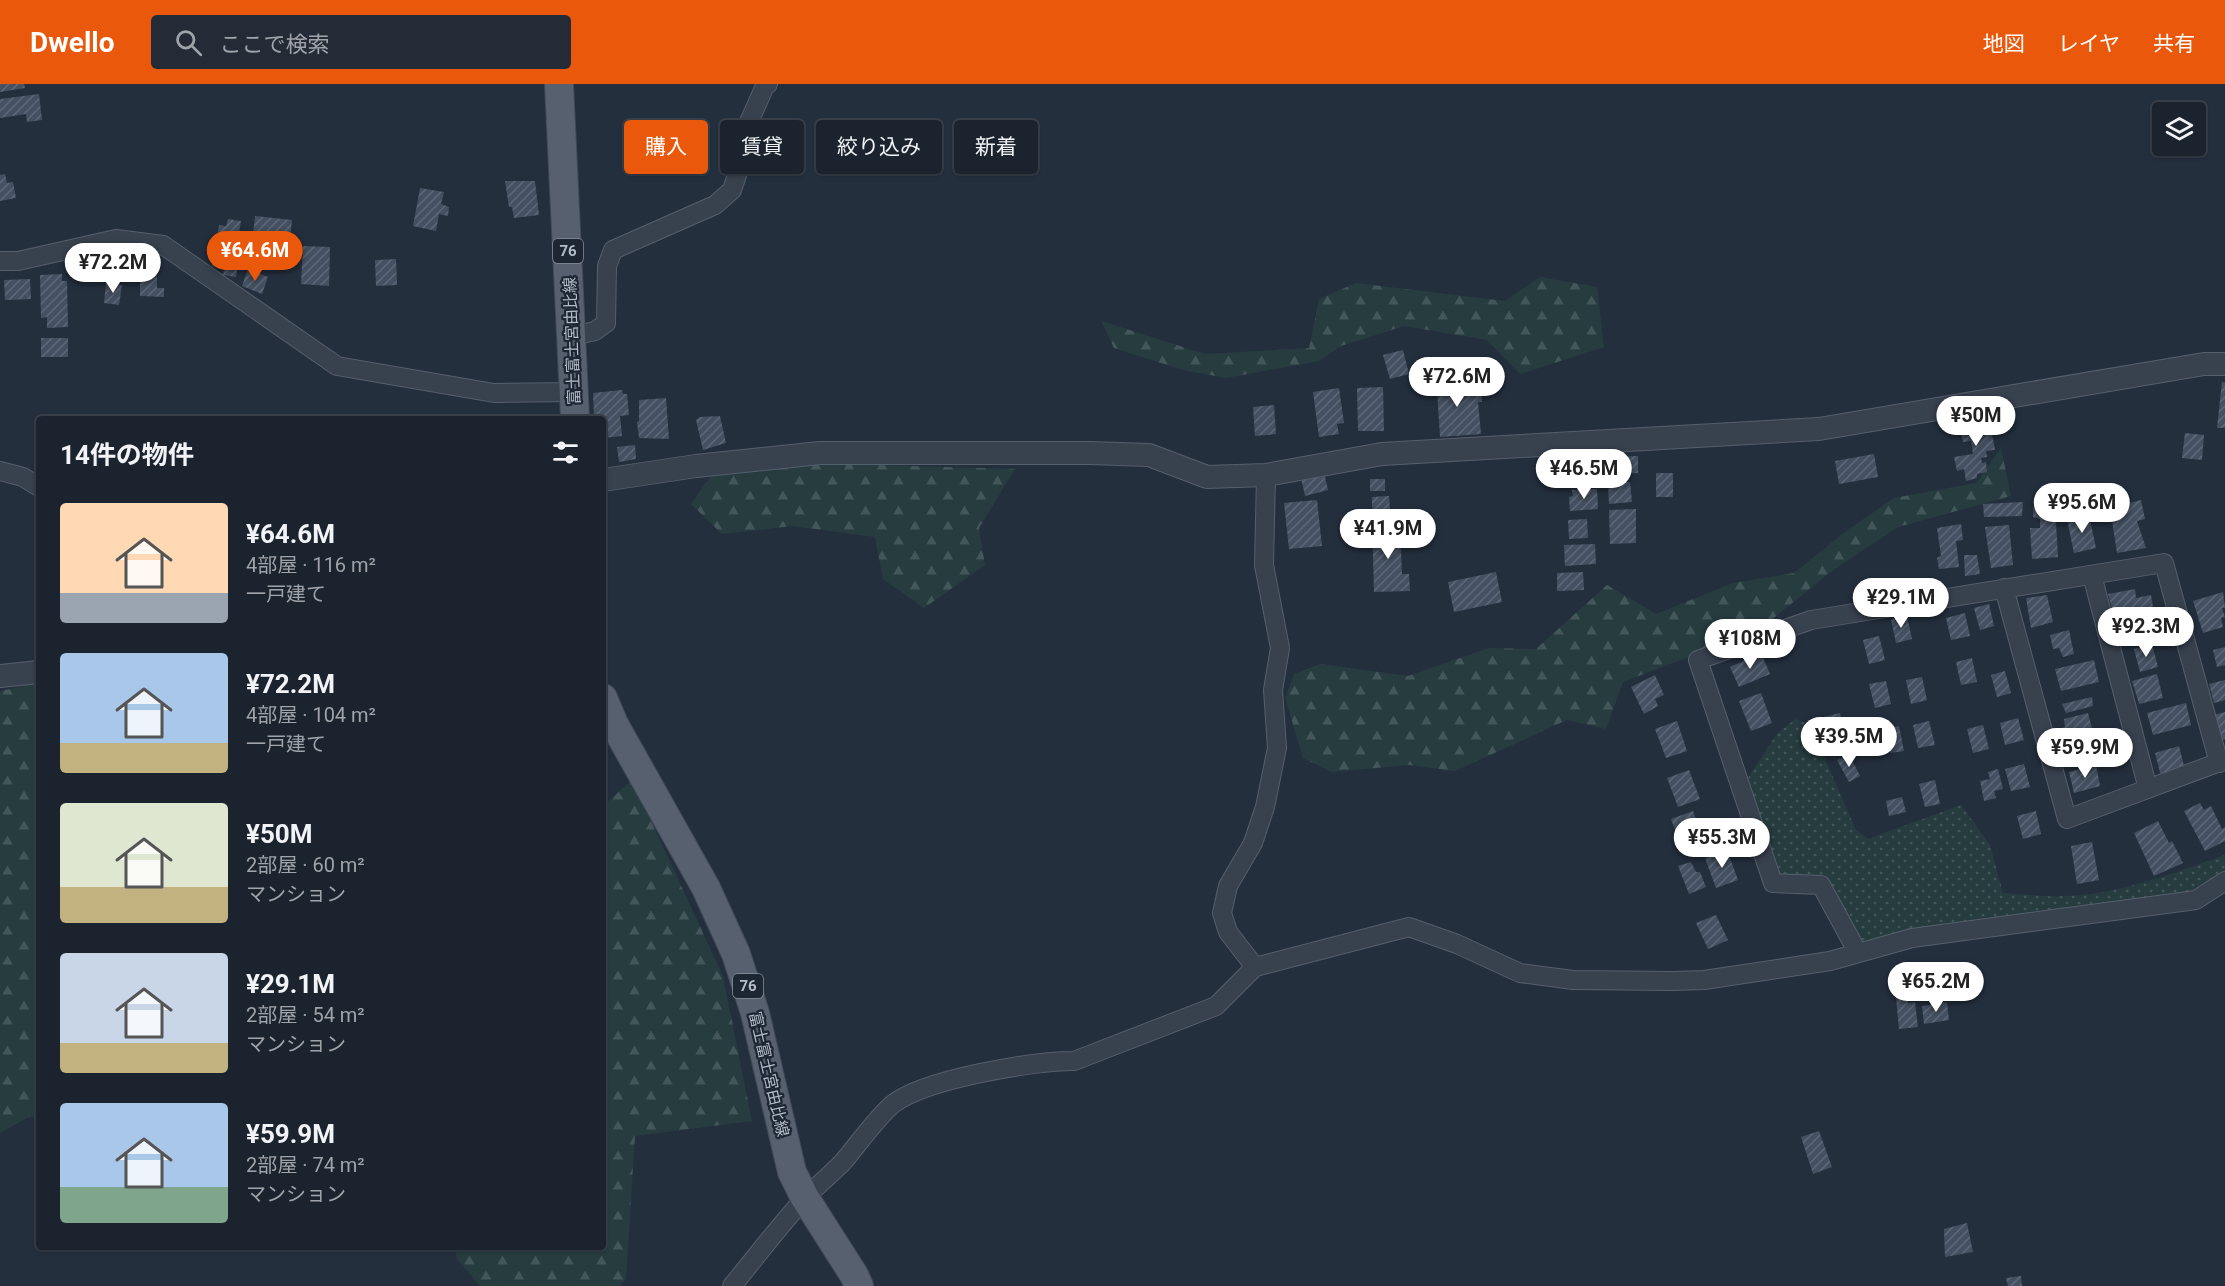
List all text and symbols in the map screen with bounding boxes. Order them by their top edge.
search box [151,15,571,69]
text: Dwello [30,26,115,59]
icon: search [172,26,205,59]
text: ここで検索 [220,32,330,57]
text: 地図 [1983,32,2025,56]
text: レイヤ [2058,32,2120,56]
text: 共有 [2153,32,2195,56]
map controls [2152,102,2206,156]
button: layers [2152,102,2206,156]
chip: 購入 [624,120,708,174]
chip: 賃貸 [720,120,804,174]
chip: 絞り込み [816,120,942,174]
chip: 新着 [954,120,1038,174]
pin: ¥64.6M [206,231,304,282]
text: ¥64.6M [221,238,289,262]
road number: 76 [553,239,583,263]
pin: ¥72.2M [64,243,162,294]
text: ¥72.2M [79,250,147,274]
street label: 富士富士宮由比線 [560,277,584,405]
pin: ¥72.6M [1408,357,1506,408]
text: ¥72.6M [1423,364,1491,388]
pin: ¥50M [1940,396,2012,447]
text: ¥50M [1950,403,2002,427]
icon: filters [549,436,582,469]
text: 14件の物件 [60,440,194,470]
pin: ¥46.5M [1535,449,1633,500]
text: ¥46.5M [1550,456,1618,480]
pin: ¥95.6M [2033,483,2131,534]
text: ¥95.6M [2048,490,2116,514]
pin: ¥41.9M [1339,509,1437,560]
text: ¥41.9M [1354,516,1422,540]
text: ¥64.6M [246,519,335,549]
icon: home [108,527,180,599]
text: 4部屋 · 116 m² [246,553,376,577]
pin: ¥29.1M [1852,578,1950,629]
text: 一戸建て [246,582,326,606]
text: ¥29.1M [1867,585,1935,609]
pin: ¥92.3M [2097,607,2195,658]
text: ¥92.3M [2112,614,2180,638]
pin: ¥108M [1708,619,1792,670]
text: ¥108M [1719,626,1781,650]
text: ¥72.2M [246,669,335,699]
icon: home [108,677,180,749]
text: 4部屋 · 104 m² [246,703,376,727]
pin: ¥39.5M [1800,717,1898,768]
text: ¥39.5M [1815,724,1883,748]
pin: ¥59.9M [2036,728,2134,779]
text: 一戸建て [246,732,326,756]
text: ¥59.9M [2051,735,2119,759]
pin: ¥55.3M [1673,818,1771,869]
text: ¥50M [246,819,313,849]
text: ¥55.3M [1688,825,1756,849]
icon: home [108,827,180,899]
text: 2部屋 · 60 m² [246,853,365,877]
text: マンション [246,882,346,906]
pin: ¥65.2M [1887,962,1985,1013]
text: ¥29.1M [246,969,335,999]
text: ¥65.2M [1902,969,1970,993]
road number: 76 [733,974,763,998]
icon: home [108,977,180,1049]
text: 2部屋 · 54 m² [246,1003,365,1027]
street label: 富士富士宮由比線 [745,1009,793,1139]
text: マンション [246,1032,346,1056]
text: ¥59.9M [246,1119,335,1149]
icon: home [108,1127,180,1199]
text: 2部屋 · 74 m² [246,1153,365,1177]
text: マンション [246,1182,346,1206]

